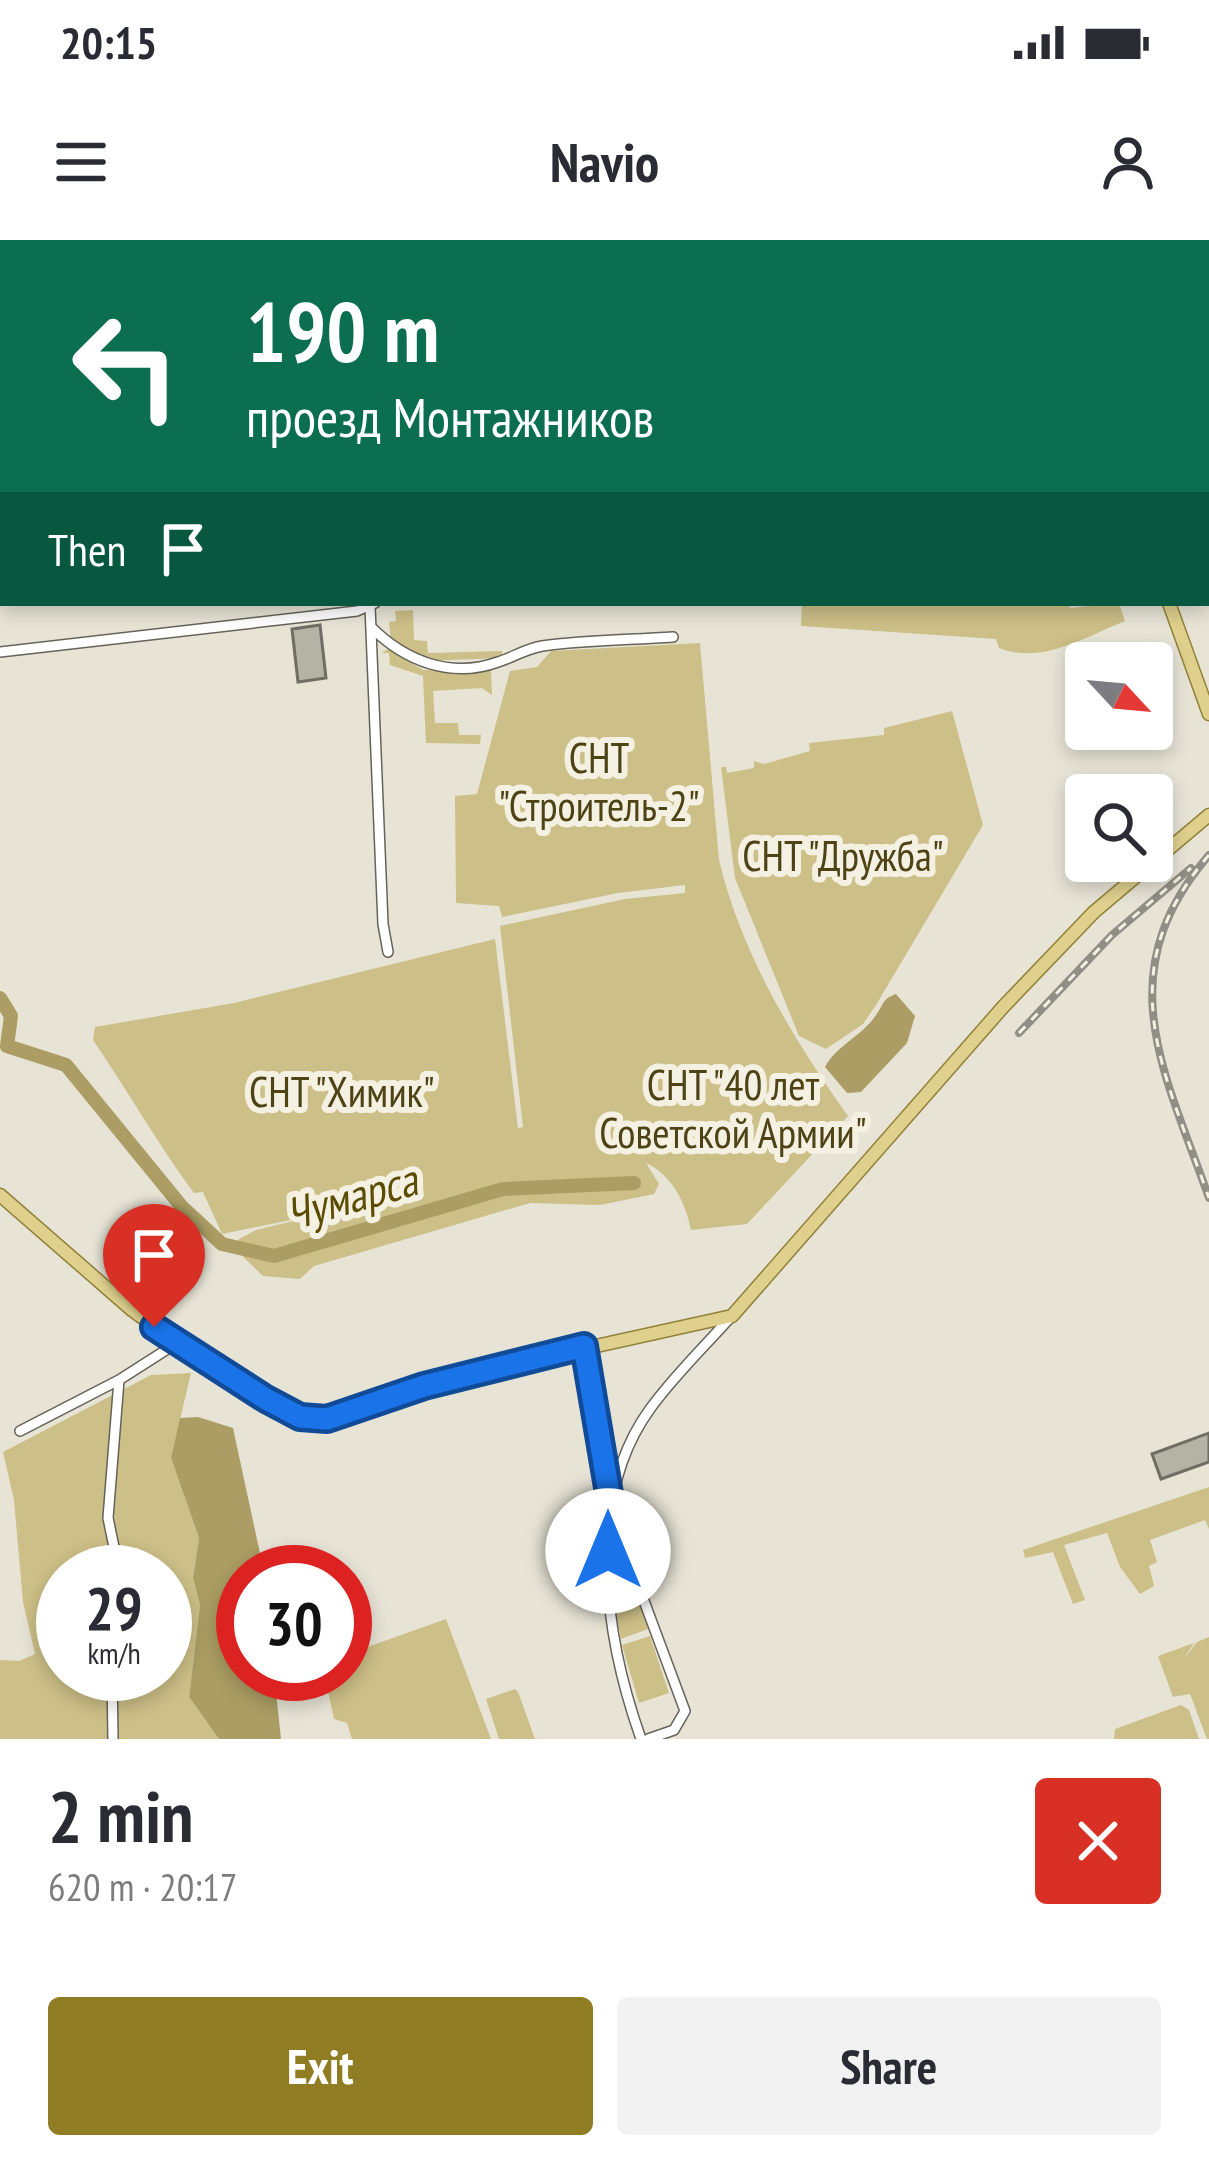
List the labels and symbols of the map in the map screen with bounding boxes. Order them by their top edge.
north arrow [1065,642,1173,750]
park label: СНТ "Строитель-2" [498,730,700,833]
park label: СНТ "Дружба" [742,828,944,883]
park label: СНТ "40 лет Советской Армии" [599,1057,867,1160]
park label: СНТ "Химик" [249,1064,435,1119]
water label: Чумарса [279,1149,425,1242]
pin [103,1204,205,1327]
position arrow [545,1488,671,1614]
speed limit sign: 30 [216,1545,372,1701]

